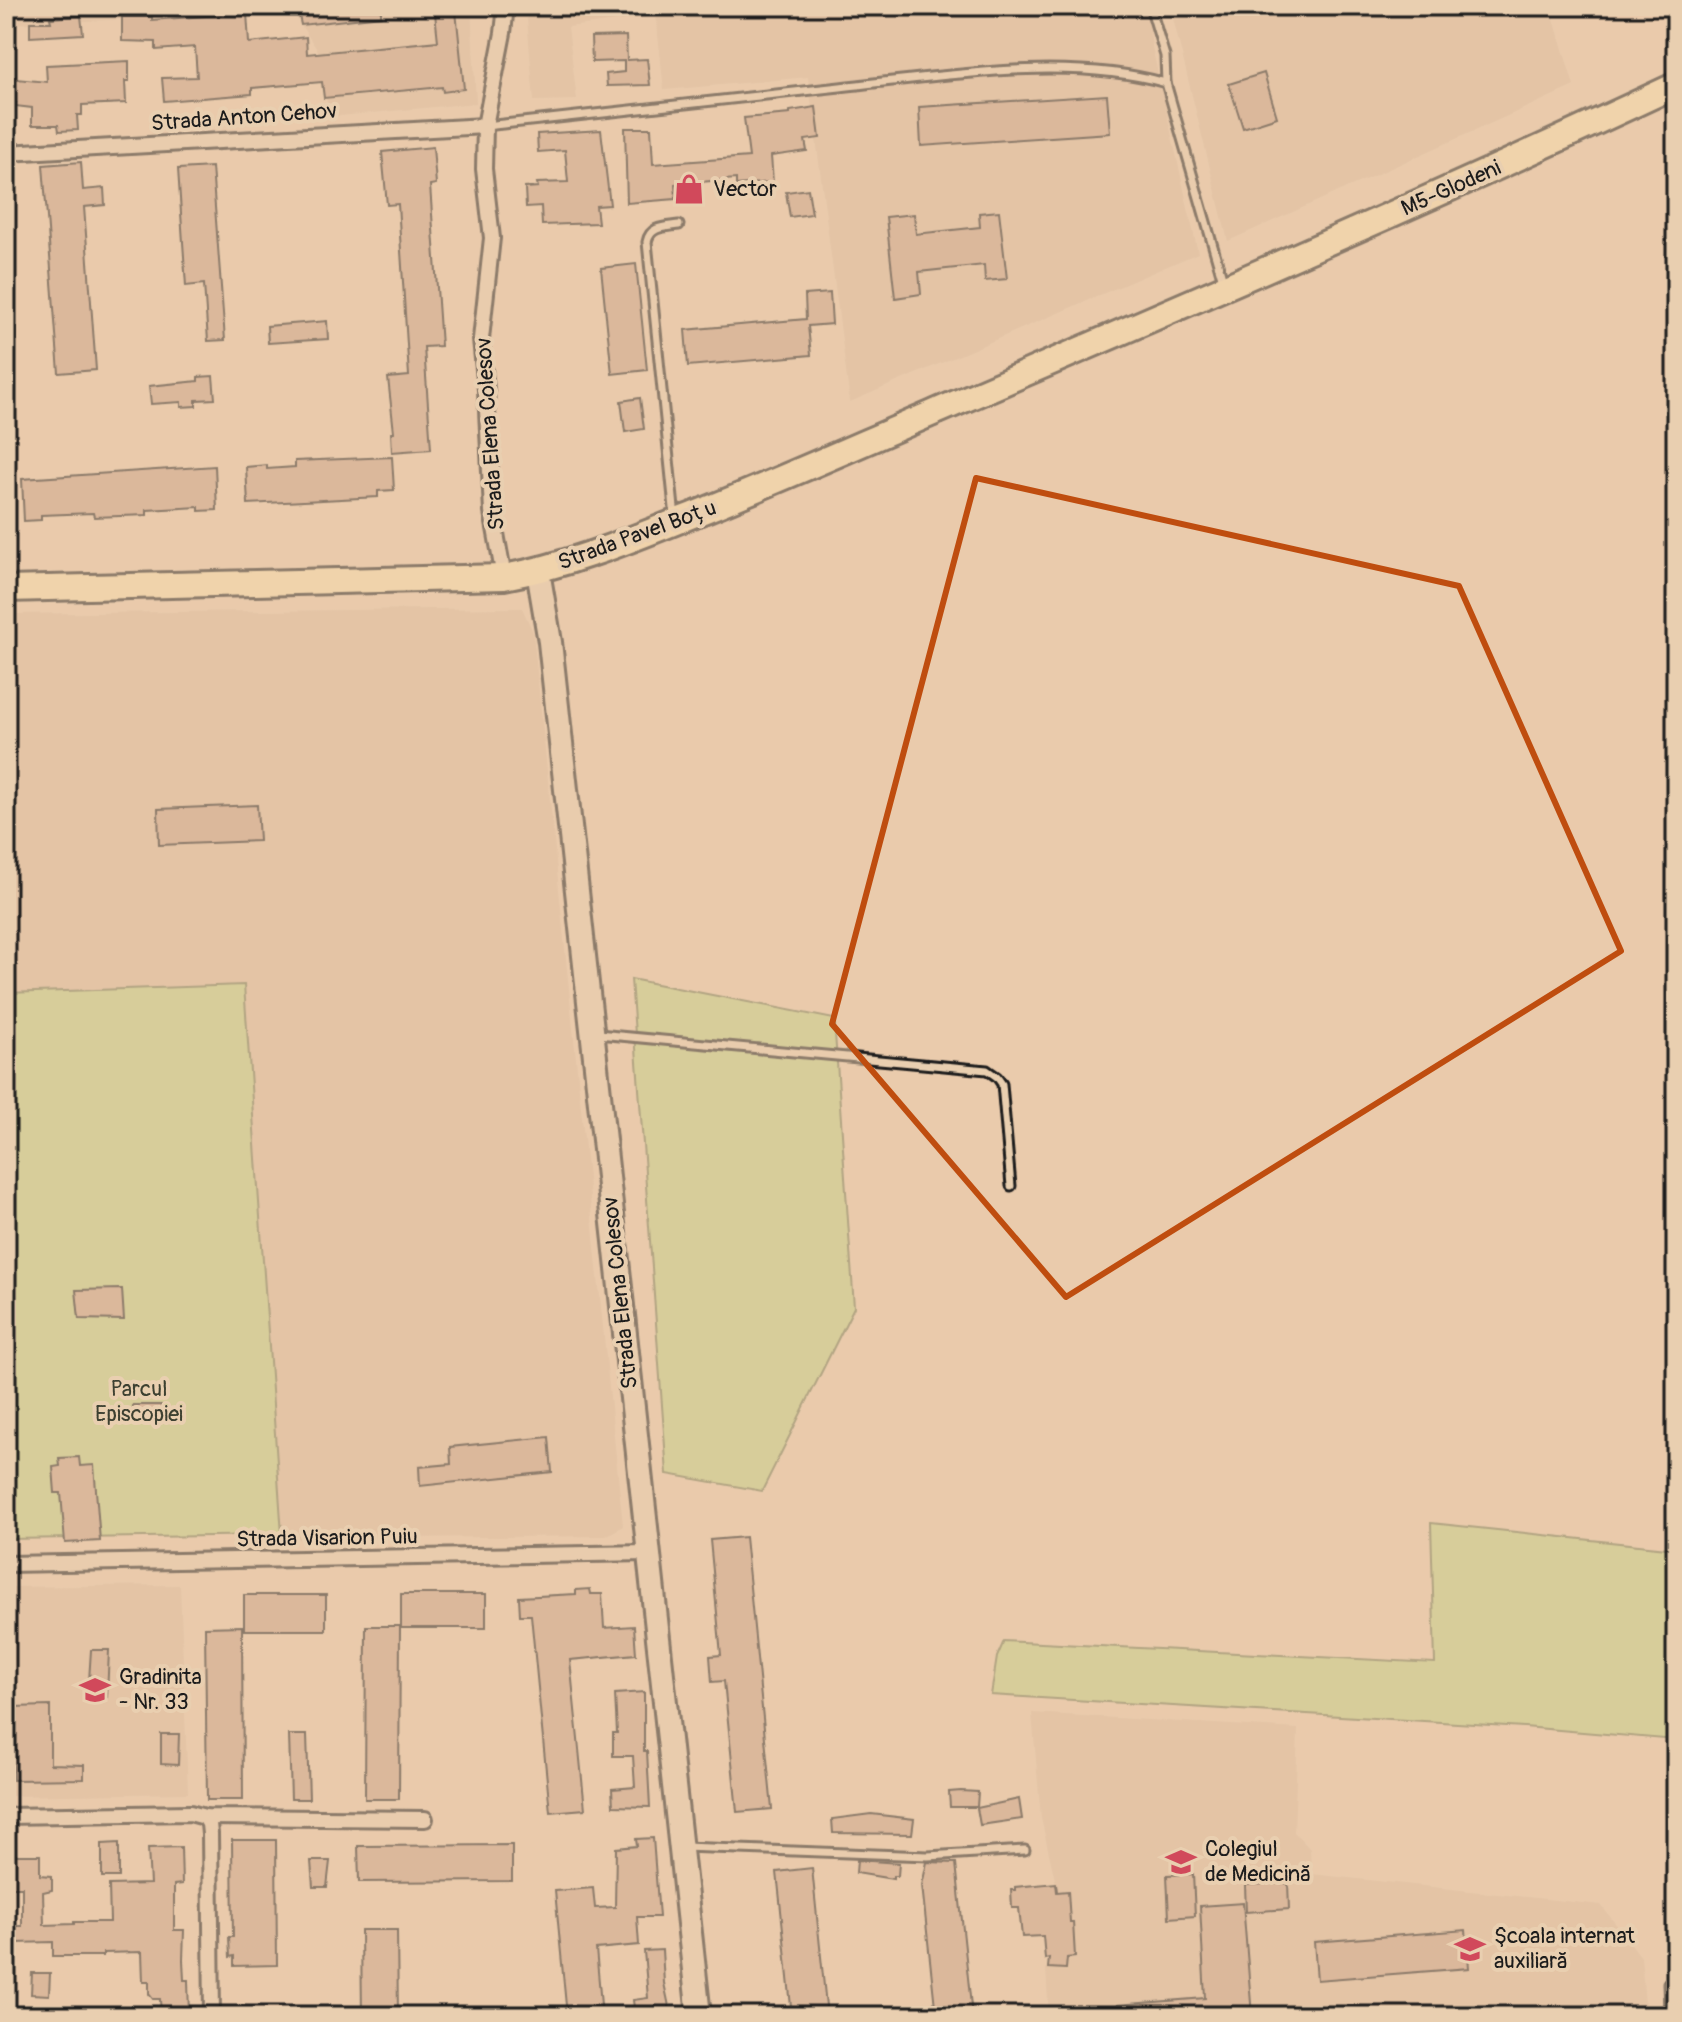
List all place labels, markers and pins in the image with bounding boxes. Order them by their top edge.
shop icon: Vector [672,172,706,206]
place label: Vector [713,175,777,203]
place label: Gradinita - Nr. 33 [119,1663,202,1716]
school or university icon: Gradinita - Nr. 33 [78,1673,112,1707]
place label: Colegiul de Medicină [1205,1835,1312,1888]
school or university icon: Colegiul de Medicină [1164,1845,1198,1879]
place label: Şcoala internat auxiliară [1494,1922,1635,1975]
school or university icon: Şcoala internat auxiliară [1453,1932,1487,1966]

